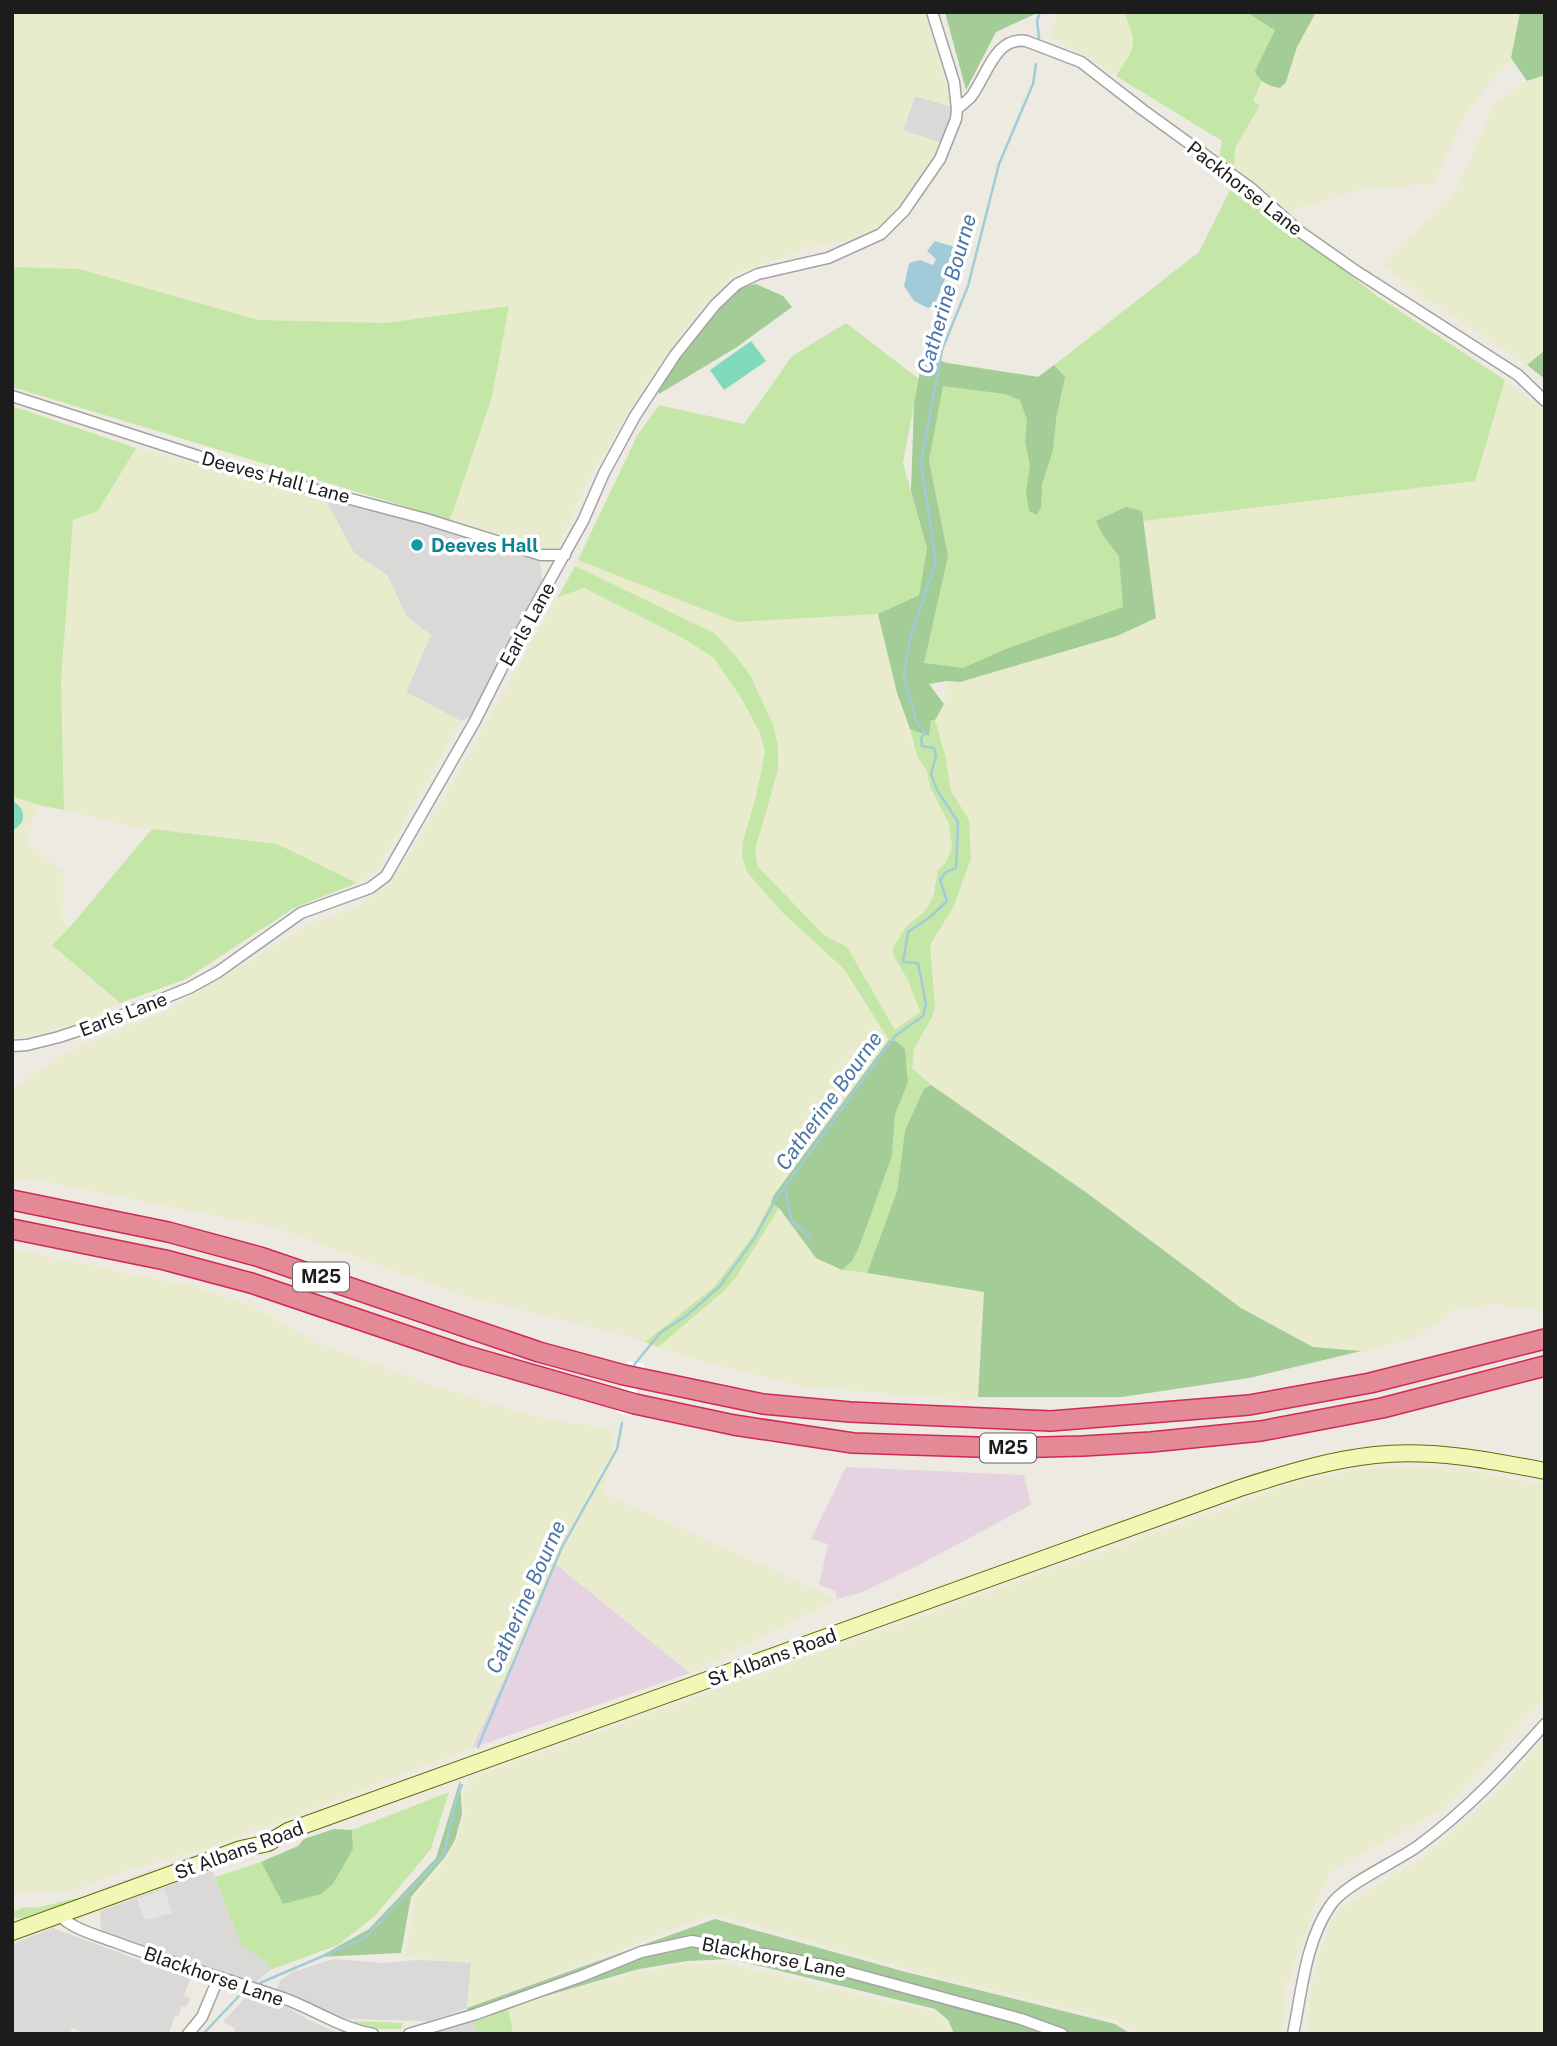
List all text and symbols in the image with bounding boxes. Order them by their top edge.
street label: Packhorse Lane [1183,136,1307,240]
water label: Catherine Bourne [912,211,981,377]
street label: Deeves Hall Lane [199,447,353,507]
place label: Deeves Hall [431,534,539,556]
marker: Deeves Hall [409,537,425,553]
street label: Earls Lane [495,578,559,670]
street label: Earls Lane [76,987,170,1041]
water label: Catherine Bourne [770,1027,887,1175]
road number: M25 [293,1262,349,1292]
road number: M25 [980,1434,1036,1462]
water label: Catherine Bourne [481,1516,571,1677]
street label: St Albans Road [705,1624,839,1690]
street label: St Albans Road [172,1817,306,1883]
street label: Blackhorse Lane [700,1932,848,1982]
street label: Blackhorse Lane [141,1942,287,2010]

